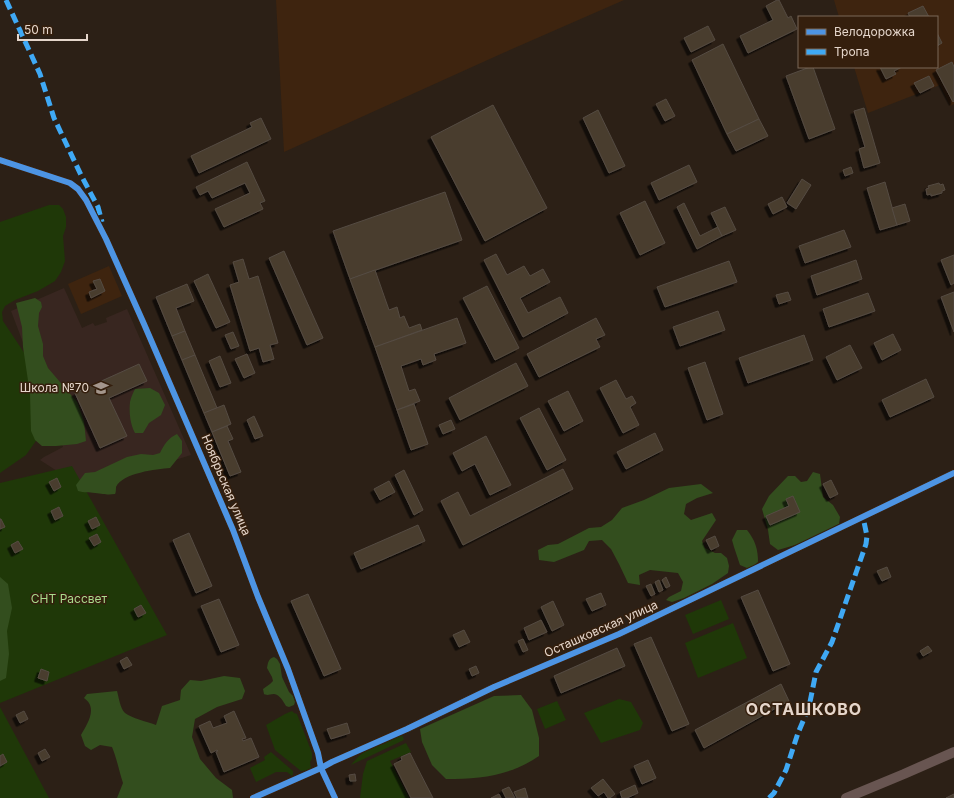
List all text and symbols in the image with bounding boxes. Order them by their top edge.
scale bar [18,16,87,42]
legend [798,16,938,68]
text: 50 m [24,22,53,37]
text: Велодорожка [834,24,915,39]
text: Тропа [834,44,869,59]
school or university icon: Школа №70 [92,379,110,397]
place label: Школа №70 [20,380,89,395]
street label: Ноябрьская улица [198,432,254,538]
park label: СНТ Рассвет [31,591,108,606]
street label: Осташковская улица [542,597,660,660]
district label: ОСТАШКОВО [746,699,862,719]

